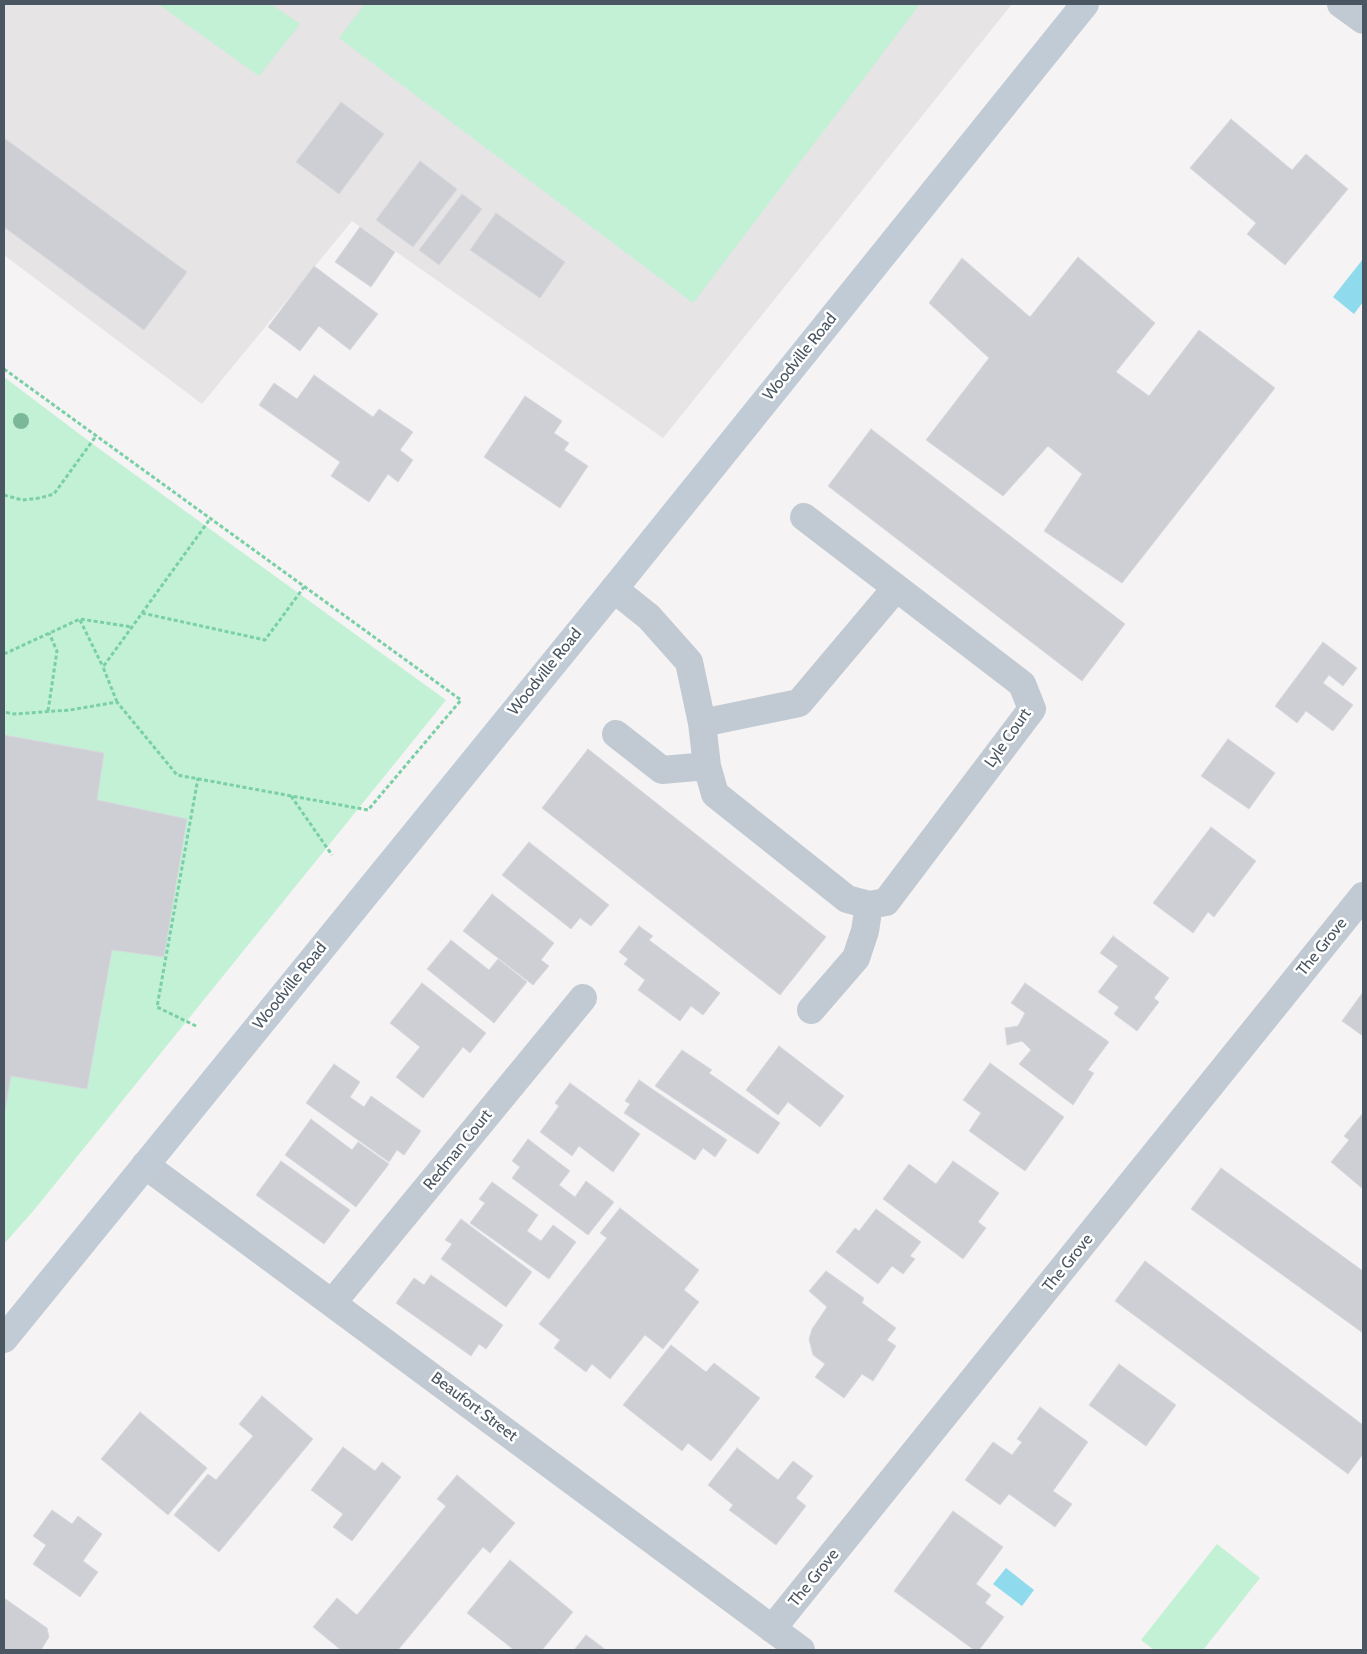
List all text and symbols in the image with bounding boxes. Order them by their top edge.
street label: Woodville Road [759,310,841,404]
street label: Woodville Road [504,625,586,719]
street label: Lyle Court [981,705,1035,771]
street label: The Grove [1293,914,1351,980]
street label: Woodville Road [249,939,331,1033]
street label: Redman Court [420,1106,496,1194]
street label: The Grove [1039,1230,1097,1296]
street label: Beaufort Street [427,1368,521,1446]
street label: The Grove [785,1545,843,1611]

